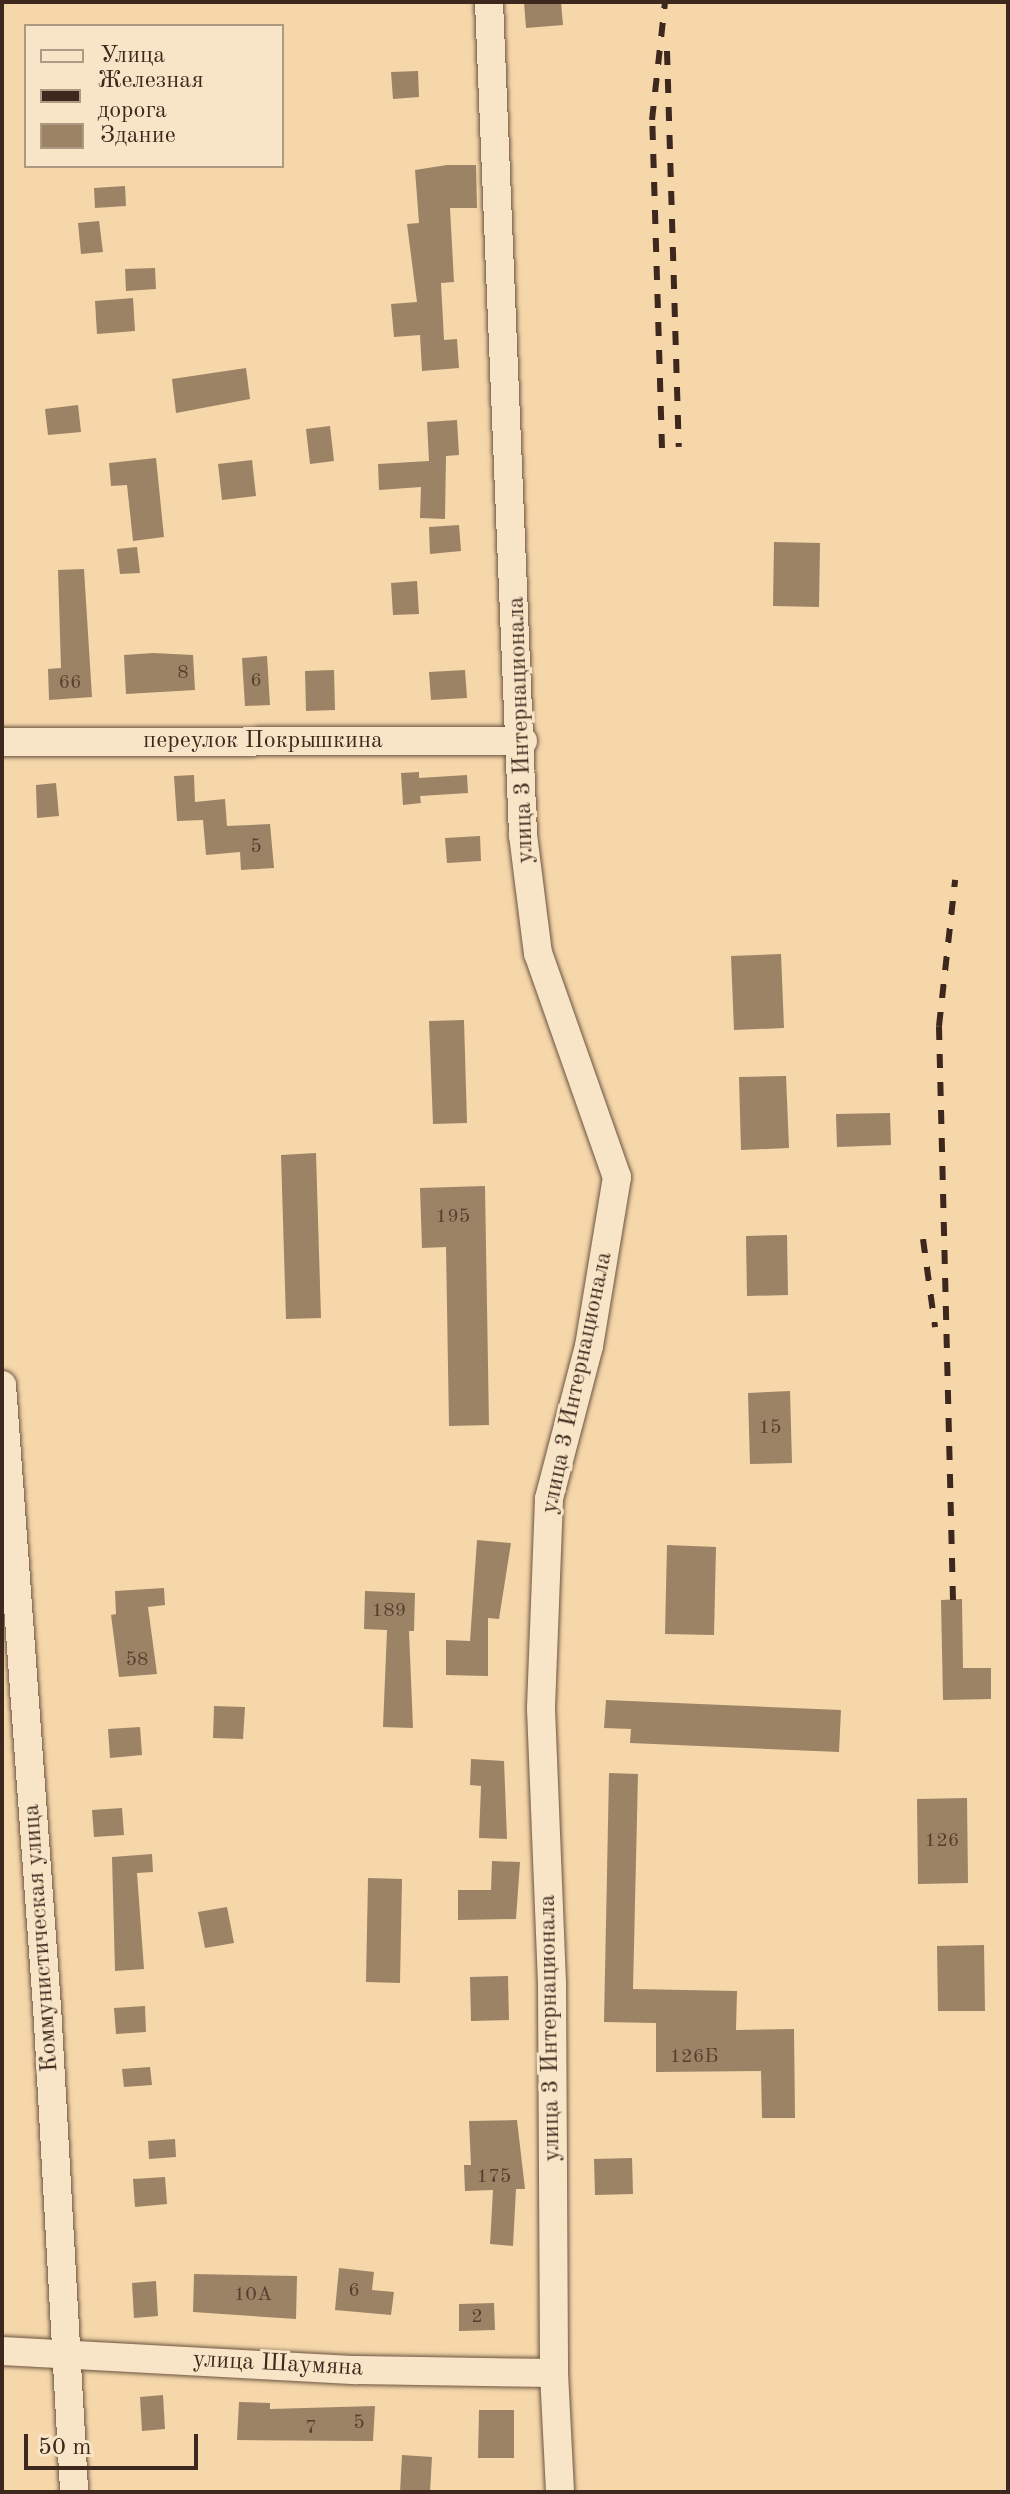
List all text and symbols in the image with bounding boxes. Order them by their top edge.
legend [24,24,284,168]
text: Улица [100,44,165,68]
text: Железная дорога [97,69,204,123]
text: Здание [100,124,176,148]
street label: улица 3 Интернационала [503,596,541,864]
house number: 8 [177,661,189,685]
house number: 6 [250,669,262,693]
house number: 66 [58,671,82,695]
street label: переулок Покрышкина [143,728,383,756]
house number: 5 [250,835,262,859]
house number: 195 [436,1205,470,1229]
street label: улица 3 Интернационала [536,1249,620,1517]
house number: 15 [758,1416,782,1440]
house number: 189 [372,1599,406,1623]
house number: 58 [125,1648,149,1672]
street label: Коммунистическая улица [18,1803,66,2073]
house number: 126 [925,1829,959,1853]
street label: улица 3 Интернационала [534,1894,568,2162]
house number: 126Б [670,2045,718,2069]
house number: 175 [477,2165,511,2189]
house number: 6 [348,2279,360,2303]
house number: 10А [234,2283,272,2307]
house number: 2 [471,2305,483,2329]
street label: улица Шаумяна [192,2346,364,2384]
house number: 5 [353,2411,365,2435]
house number: 7 [305,2416,317,2440]
scale bar [28,2418,202,2468]
text: 50 m [38,2436,92,2460]

